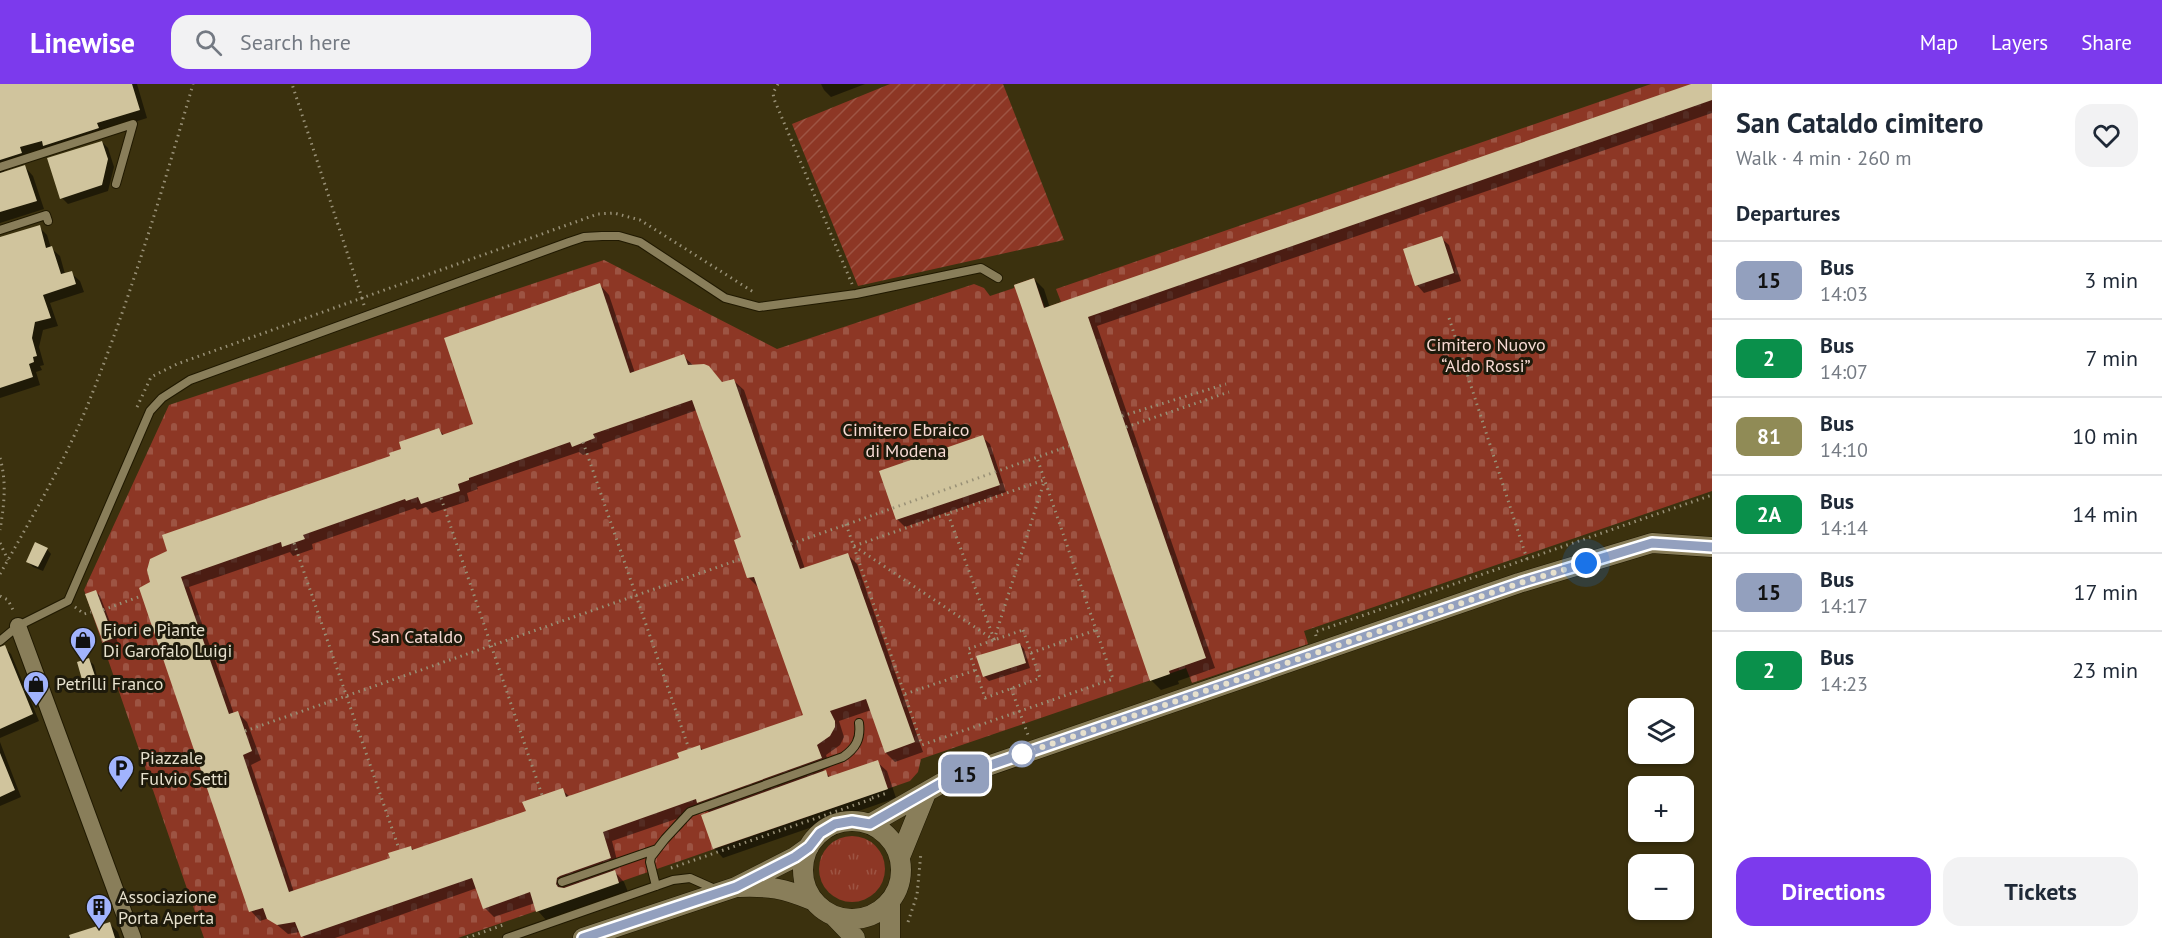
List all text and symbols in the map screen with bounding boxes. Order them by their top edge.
search box [171,15,591,69]
text: Linewise [30,24,135,61]
icon: search [192,26,225,59]
text: Search here [240,28,351,56]
text: Map [1920,29,1958,56]
text: Layers [1991,29,2048,56]
text: Share [2081,29,2132,56]
text: San Cataldo cimitero [1736,104,1984,141]
button: heart [2075,104,2138,167]
text: Walk · 4 min · 260 m [1736,145,1912,171]
text: Departures [1736,199,1840,227]
text: Bus [1820,253,1854,281]
text: 3 min [2084,266,2138,294]
text: 15 [1757,267,1781,294]
text: 14:03 [1820,281,1868,307]
text: Bus [1820,331,1854,359]
park label: Cimitero Nuovo “Aldo Rossi” [1426,333,1546,377]
text: 7 min [2086,344,2138,372]
text: 2 [1763,345,1775,372]
text: 14:07 [1820,359,1868,385]
text: Bus [1820,409,1854,437]
park label: Cimitero Ebraico di Modena [843,418,969,462]
text: 10 min [2072,422,2138,450]
text: 81 [1757,423,1781,450]
text: 14:10 [1820,437,1868,463]
text: Bus [1820,487,1854,515]
text: 14 min [2072,500,2138,528]
text: 2A [1757,501,1781,528]
text: 14:14 [1820,515,1868,541]
your location [1571,548,1601,578]
text: Bus [1820,565,1854,593]
text: 17 min [2074,578,2138,606]
text: 15 [1757,579,1781,606]
text: 14:17 [1820,593,1868,619]
place label: Fiori e Piante Di Garofalo Luigi [103,618,232,662]
shop icon: Fiori e Piante Di Garofalo Luigi [68,625,98,663]
park label: San Cataldo [371,625,463,648]
text: Bus [1820,643,1854,671]
text: 23 min [2072,656,2138,684]
text: 2 [1763,657,1775,684]
shop icon: Petrilli Franco [21,669,51,707]
text: 14:23 [1820,671,1868,697]
place label: Petrilli Franco [56,672,163,695]
map controls [1628,698,1694,920]
button: layers [1628,698,1694,764]
unlabelled marker [1009,741,1035,767]
place label: Piazzale Fulvio Setti [140,746,228,790]
parking icon: Piazzale Fulvio Setti [106,753,136,791]
line badge: 15 [938,754,992,794]
text: 15 [953,761,977,788]
button: + [1628,776,1694,842]
button: − [1628,854,1694,920]
button: Directions [1736,857,1931,926]
button: Tickets [1943,857,2138,926]
place label: Associazione Porta Aperta [118,885,217,929]
building icon: Associazione Porta Aperta [84,892,114,930]

